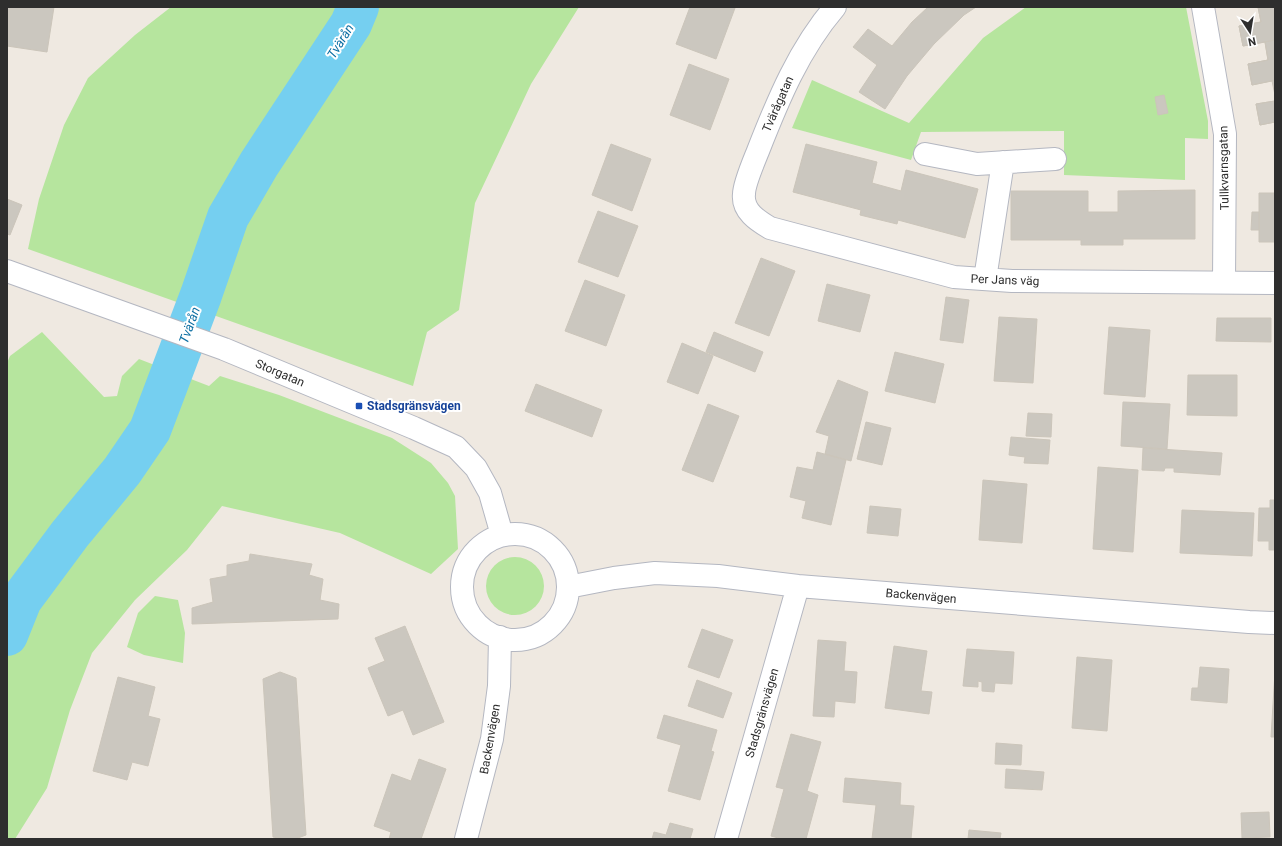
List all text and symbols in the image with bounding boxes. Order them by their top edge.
north arrow [1230,12,1270,52]
water label: Tvärån [324,21,357,61]
text: N [1247,34,1257,49]
street label: Tvärågatan [759,74,797,134]
street label: Tullkvarnsgatan [1216,126,1232,210]
street label: Per Jans väg [970,272,1040,288]
water label: Tvärån [176,305,203,345]
street label: Storgatan [253,356,307,390]
place label: Stadsgränsvägen [367,399,461,413]
marker: Stadsgränsvägen [354,401,364,411]
street label: Backenvägen [885,586,957,606]
street label: Stadsgränsvägen [743,667,781,759]
street label: Backenvägen [477,703,503,775]

